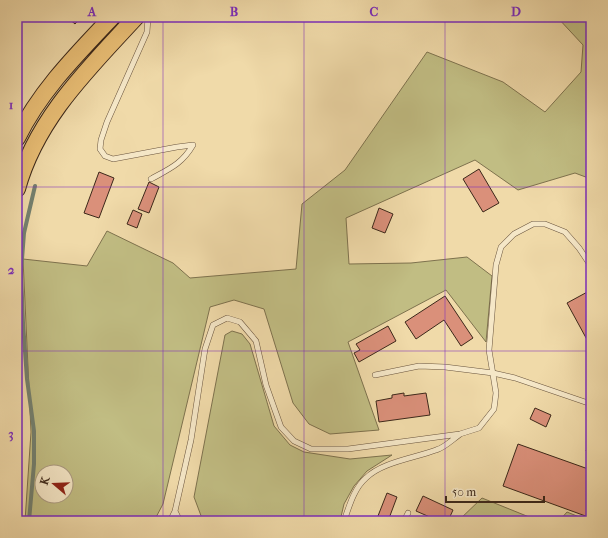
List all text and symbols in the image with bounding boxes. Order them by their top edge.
text: A [87,4,97,19]
text: B [230,4,239,19]
text: C [370,4,379,19]
text: D [511,4,521,19]
text: 1 [9,97,14,112]
text: 2 [8,262,15,277]
text: 3 [8,426,14,442]
north arrow [34,464,74,504]
text: K [38,474,53,487]
scale bar [446,478,544,504]
text: 50 m [452,485,476,499]

